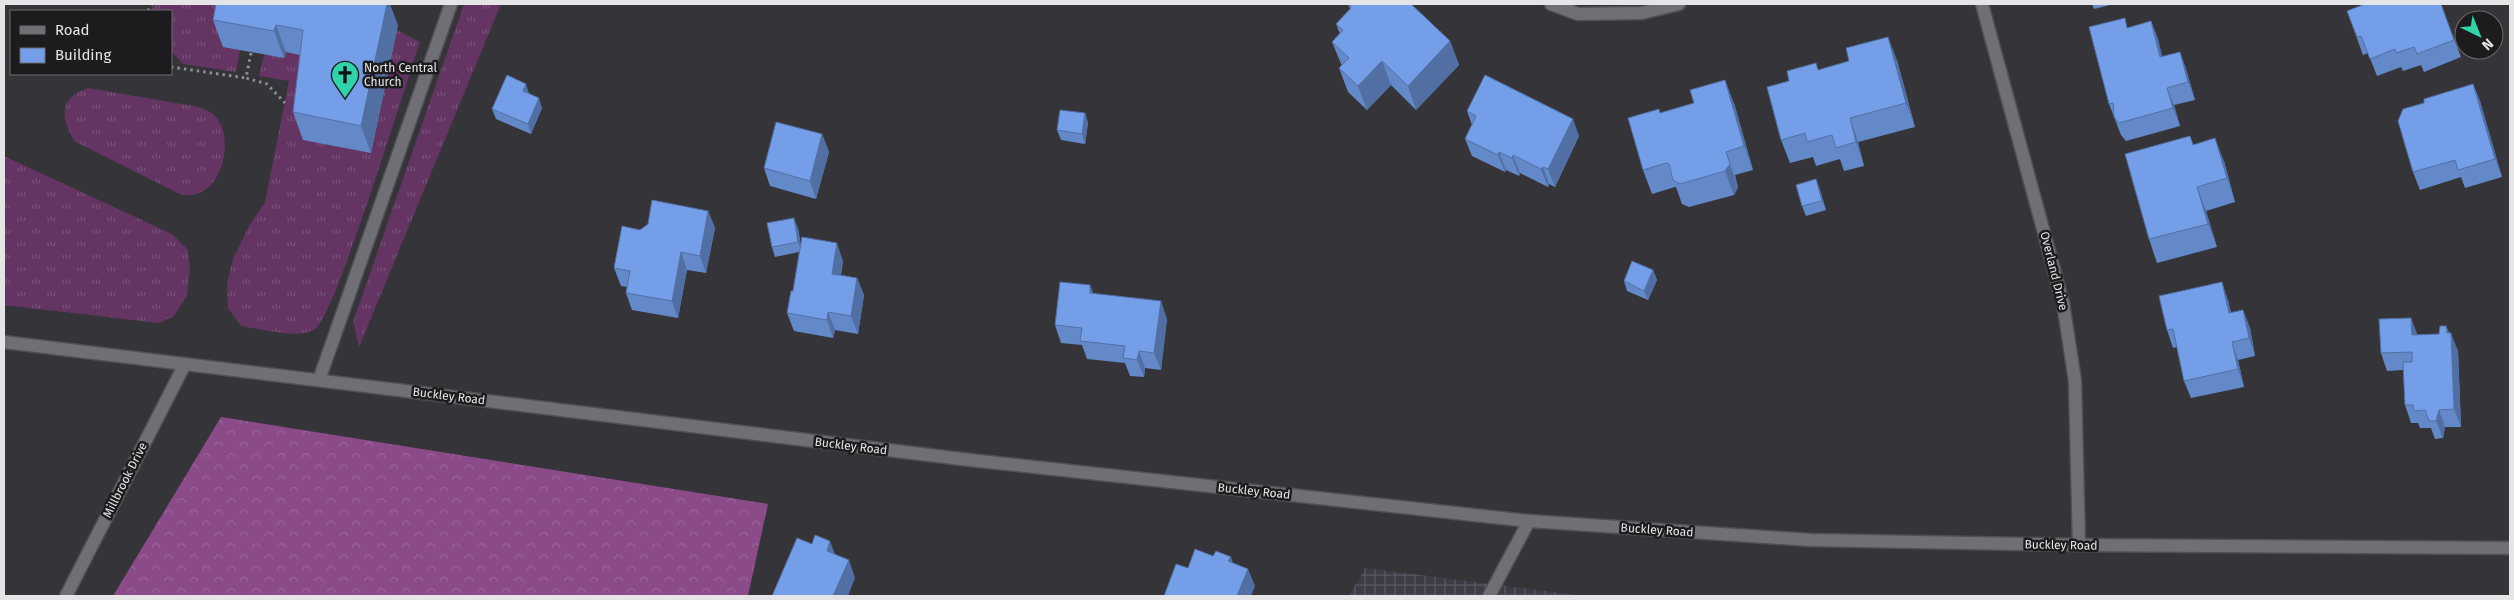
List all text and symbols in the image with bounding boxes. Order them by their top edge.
legend [10,10,172,75]
north arrow [2454,10,2504,60]
text: Road [55,21,90,39]
text: N [2478,35,2497,54]
text: Building [55,46,111,64]
church icon: North Central Church [330,60,360,99]
place label: North Central Church [364,61,437,89]
street label: Overland Drive [2037,230,2071,312]
street label: Buckley Road [412,385,486,407]
street label: Buckley Road [814,435,888,457]
street label: Millbrook Drive [100,440,150,520]
street label: Buckley Road [1217,480,1291,502]
street label: Buckley Road [1620,520,1694,540]
street label: Buckley Road [2024,537,2098,553]

